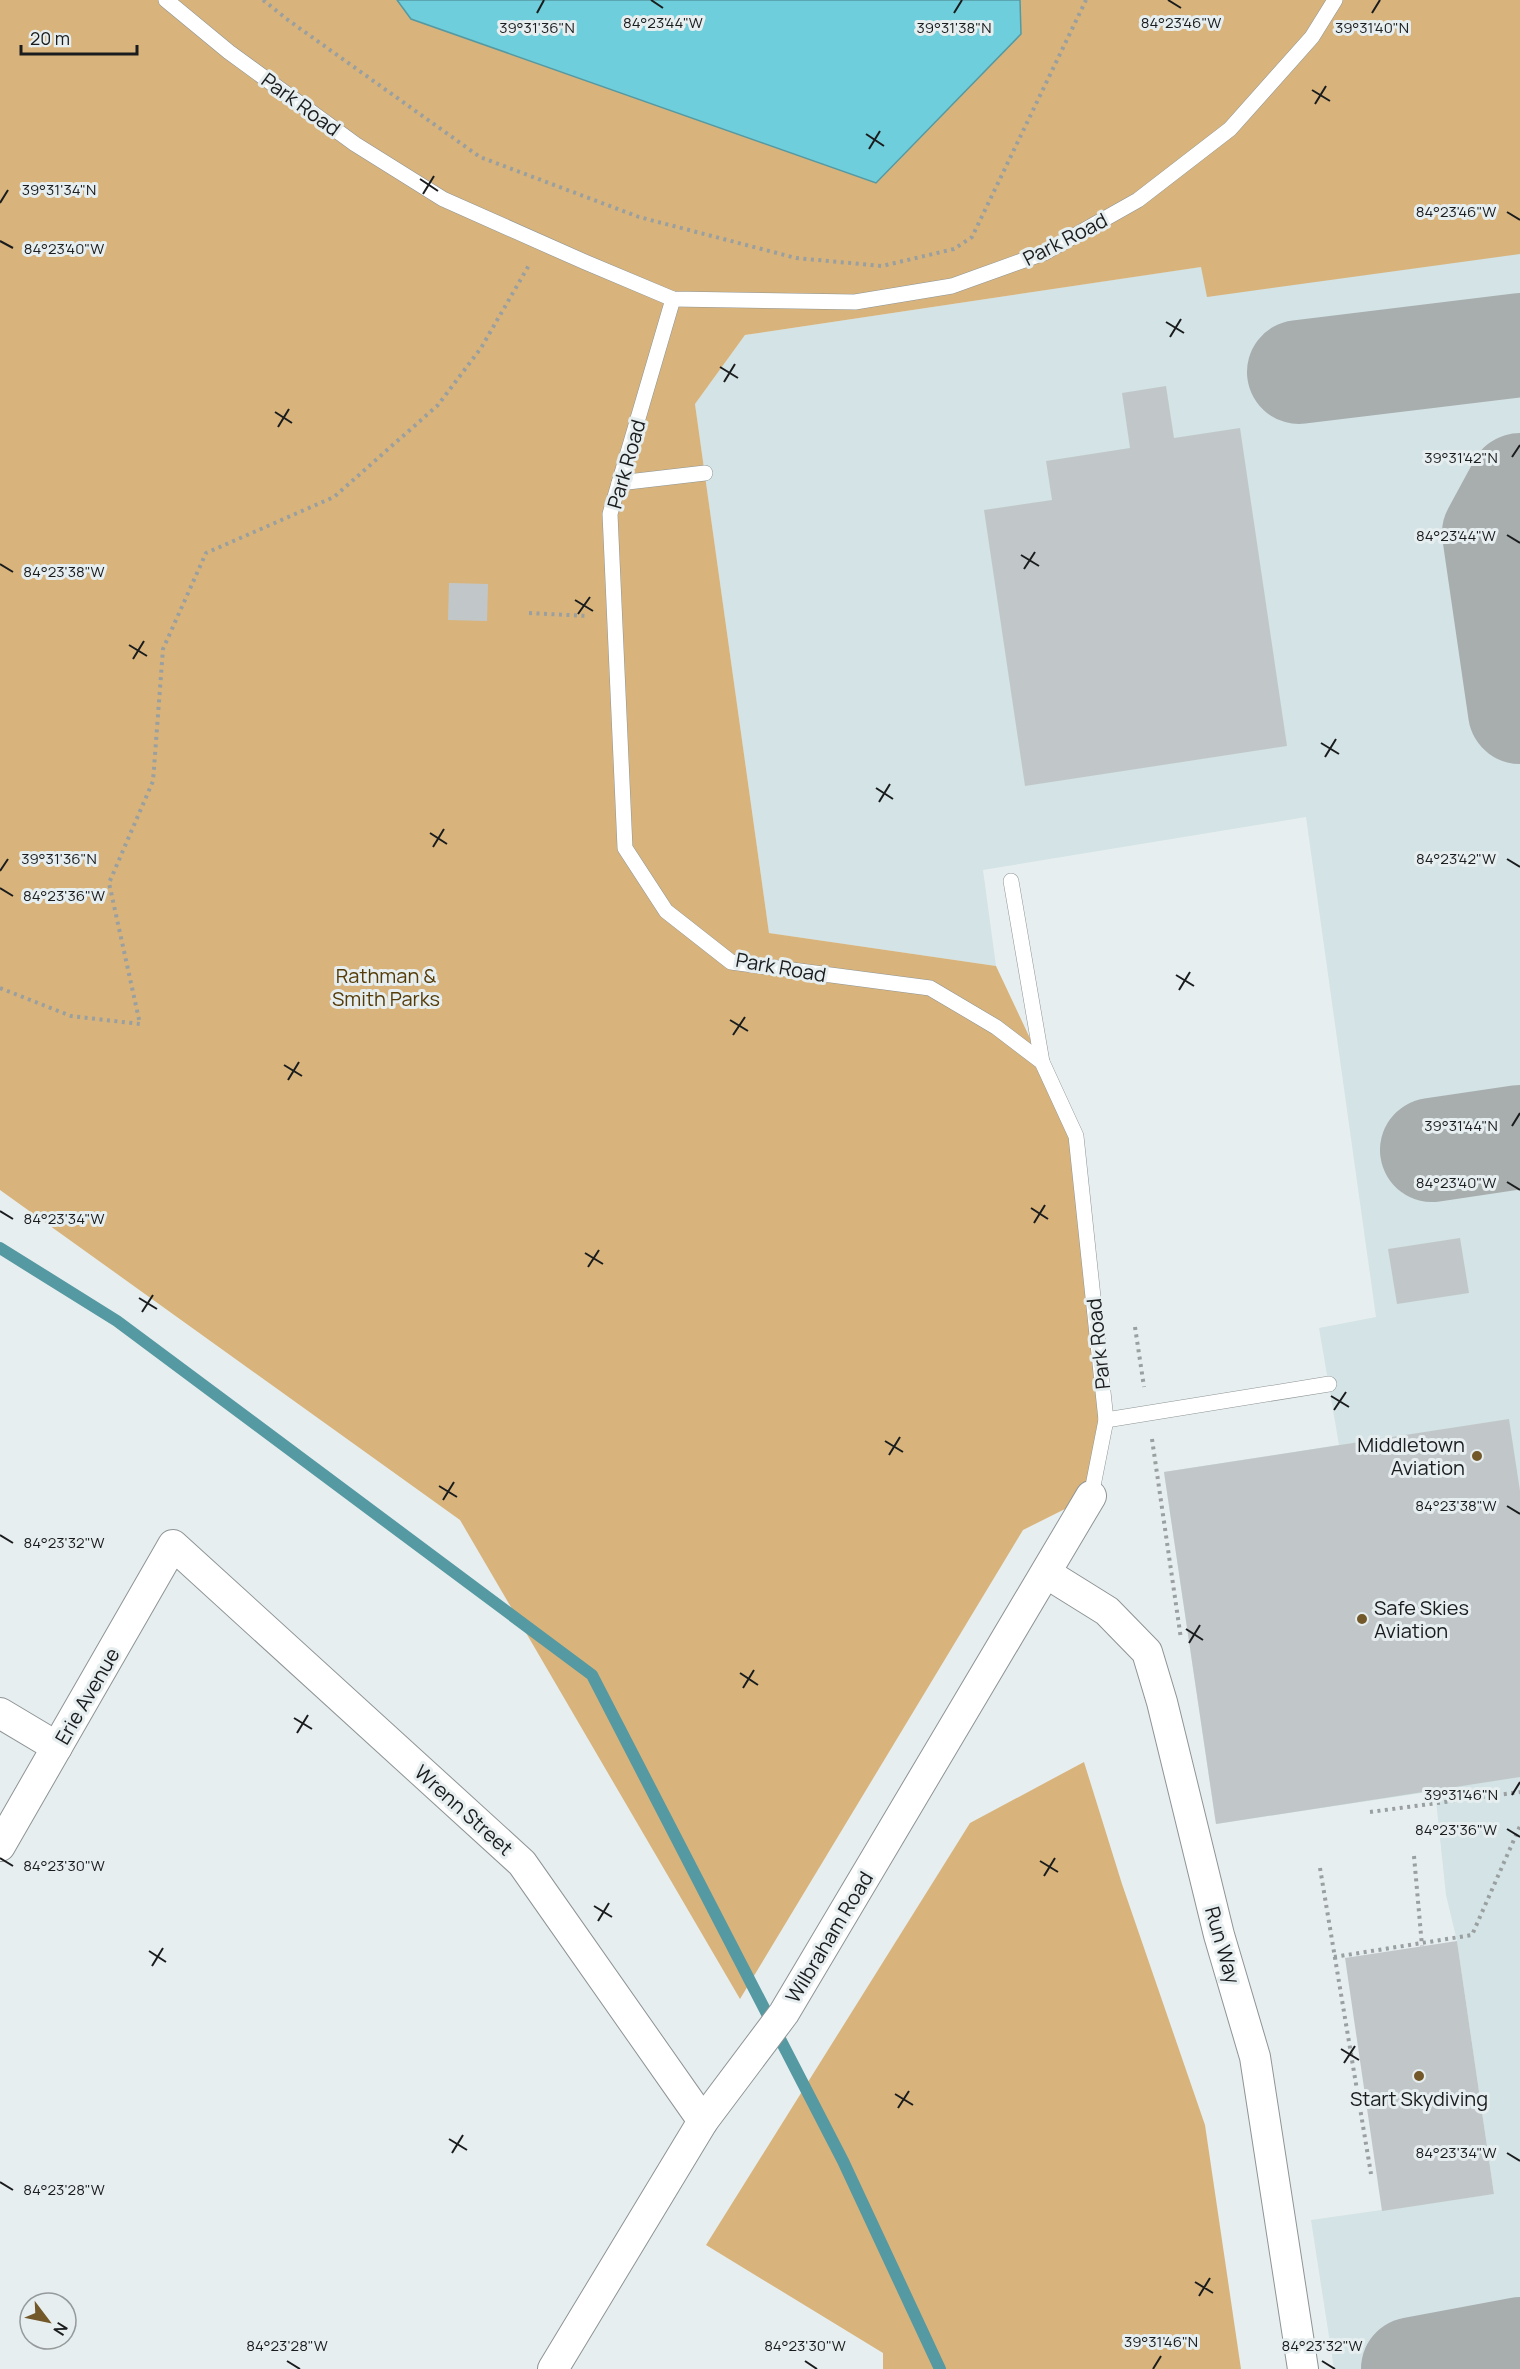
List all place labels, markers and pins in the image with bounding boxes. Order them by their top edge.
place label: Middletown Aviation [1357,1431,1465,1481]
marker: Middletown Aviation [1470,1449,1484,1463]
place label: Safe Skies Aviation [1374,1594,1469,1644]
marker: Safe Skies Aviation [1355,1612,1369,1626]
marker: Start Skydiving [1412,2069,1426,2083]
place label: Start Skydiving [1350,2085,1488,2112]

